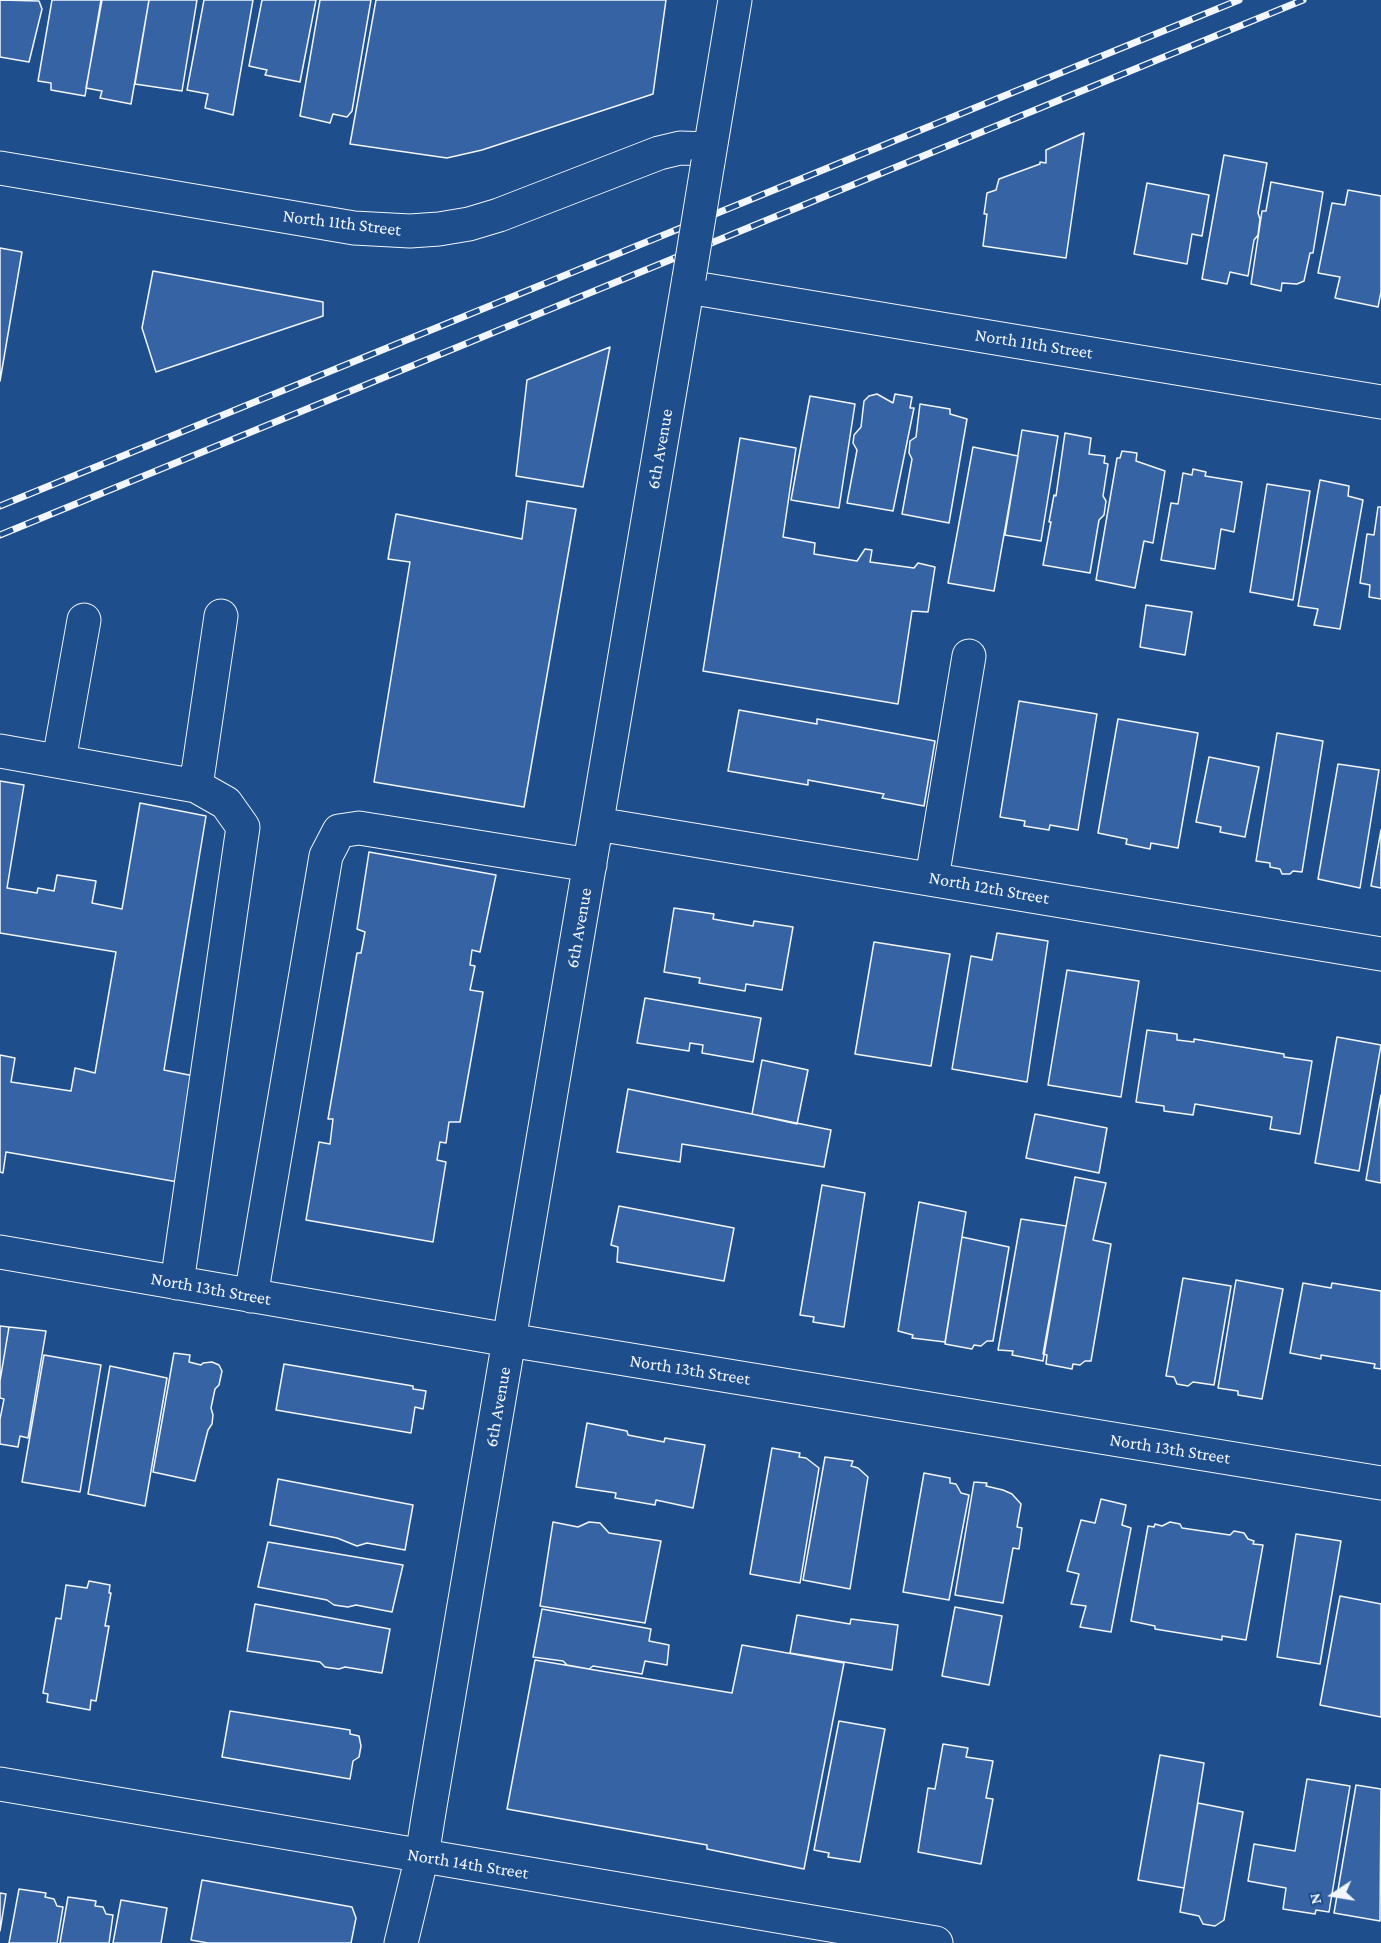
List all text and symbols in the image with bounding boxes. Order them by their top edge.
street label: North 11th Street [282,205,402,241]
street label: North 11th Street [973,324,1095,364]
street label: 6th Avenue [642,407,678,491]
street label: North 12th Street [927,867,1051,909]
street label: 6th Avenue [561,886,597,970]
street label: North 13th Street [149,1268,273,1310]
street label: North 13th Street [628,1350,752,1390]
street label: 6th Avenue [480,1365,516,1449]
street label: North 13th Street [1108,1429,1232,1469]
street label: North 14th Street [406,1844,530,1884]
north arrow [1303,1865,1363,1925]
text: N [1305,1892,1324,1906]

